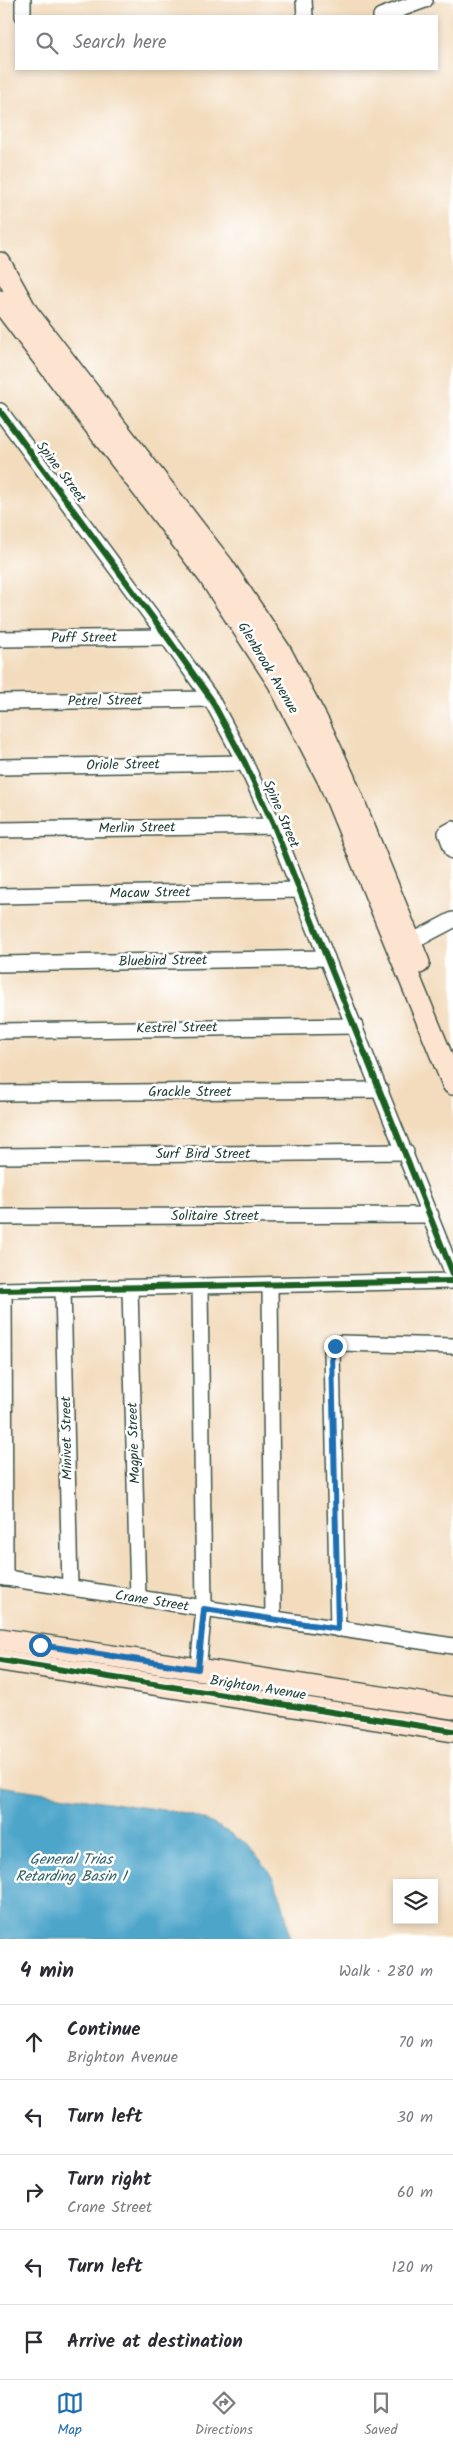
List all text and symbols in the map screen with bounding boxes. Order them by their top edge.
search box [15,15,438,70]
text: Search here [73,28,167,58]
icon: search [33,29,61,57]
street label: Spine Street [30,436,92,508]
street label: Glenbrook Avenue [232,618,305,719]
street label: Puff Street [51,626,118,650]
street label: Petrel Street [67,689,143,713]
street label: Oriole Street [86,753,161,777]
street label: Spine Street [257,776,305,852]
street label: Merlin Street [98,816,176,840]
street label: Macaw Street [109,881,191,905]
street label: Bluebird Street [118,949,208,973]
street label: Kestrel Street [136,1016,218,1040]
street label: Grackle Street [148,1081,232,1103]
street label: Surf Bird Street [156,1143,251,1165]
street label: Solitaire Street [171,1205,260,1227]
route end [324,1335,347,1358]
street label: Minivet Street [55,1395,79,1480]
street label: Magpie Street [122,1401,146,1484]
street label: Crane Street [114,1584,191,1618]
route start [29,1634,52,1657]
street label: Brighton Avenue [208,1670,308,1707]
water label: General Trias Retarding Basin 1 [16,1848,129,1889]
map controls [393,1879,438,1924]
button: layers [393,1879,438,1924]
text: 4 min [20,1955,74,1988]
text: Walk · 280 m [339,1959,433,1984]
text: Continue [67,2015,140,2045]
icon: ahead [20,2028,48,2056]
text: 70 m [398,2030,433,2055]
text: Brighton Avenue [67,2045,178,2070]
text: Turn left [67,2102,142,2132]
icon: left [20,2103,48,2131]
text: 30 m [397,2105,433,2130]
text: Turn right [67,2165,152,2195]
icon: right [20,2178,48,2206]
text: 60 m [397,2180,433,2205]
text: Crane Street [67,2195,152,2220]
text: Turn left [67,2252,142,2282]
icon: left [20,2253,48,2281]
text: 120 m [392,2255,433,2280]
text: Arrive at destination [67,2327,243,2357]
icon: arrive [20,2328,48,2356]
tab: Map [56,2389,84,2441]
tab: Directions [195,2389,253,2441]
tab: Saved [364,2389,397,2441]

